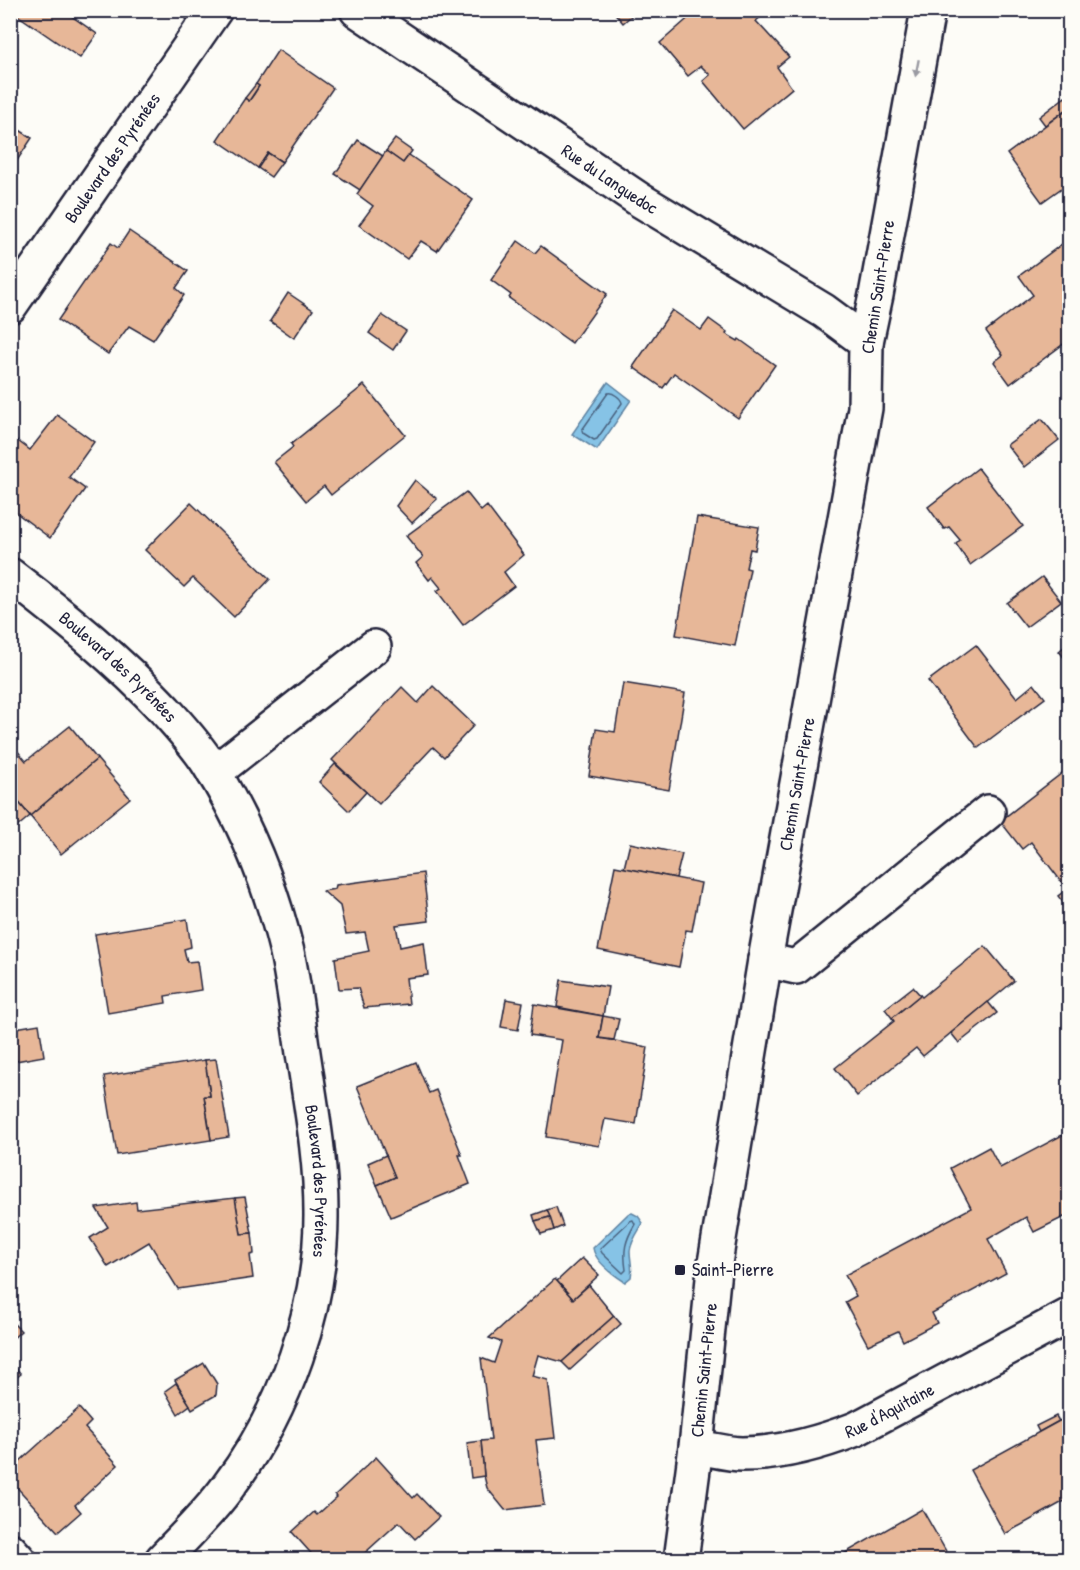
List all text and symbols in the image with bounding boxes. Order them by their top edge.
one-way arrow [912,59,921,78]
street label: Boulevard des Pyrénées [58,88,166,228]
street label: Rue du Languedoc [557,138,663,220]
street label: Chemin Saint-Pierre [855,218,900,356]
street label: Boulevard des Pyrénées [54,605,183,728]
street label: Chemin Saint-Pierre [772,715,821,853]
street label: Boulevard des Pyrénées [299,1103,334,1259]
place label: Saint-Pierre [692,1257,774,1282]
marker: Saint-Pierre [673,1263,687,1277]
street label: Chemin Saint-Pierre [684,1302,723,1438]
street label: Rue d'Aquitaine [841,1377,938,1444]

